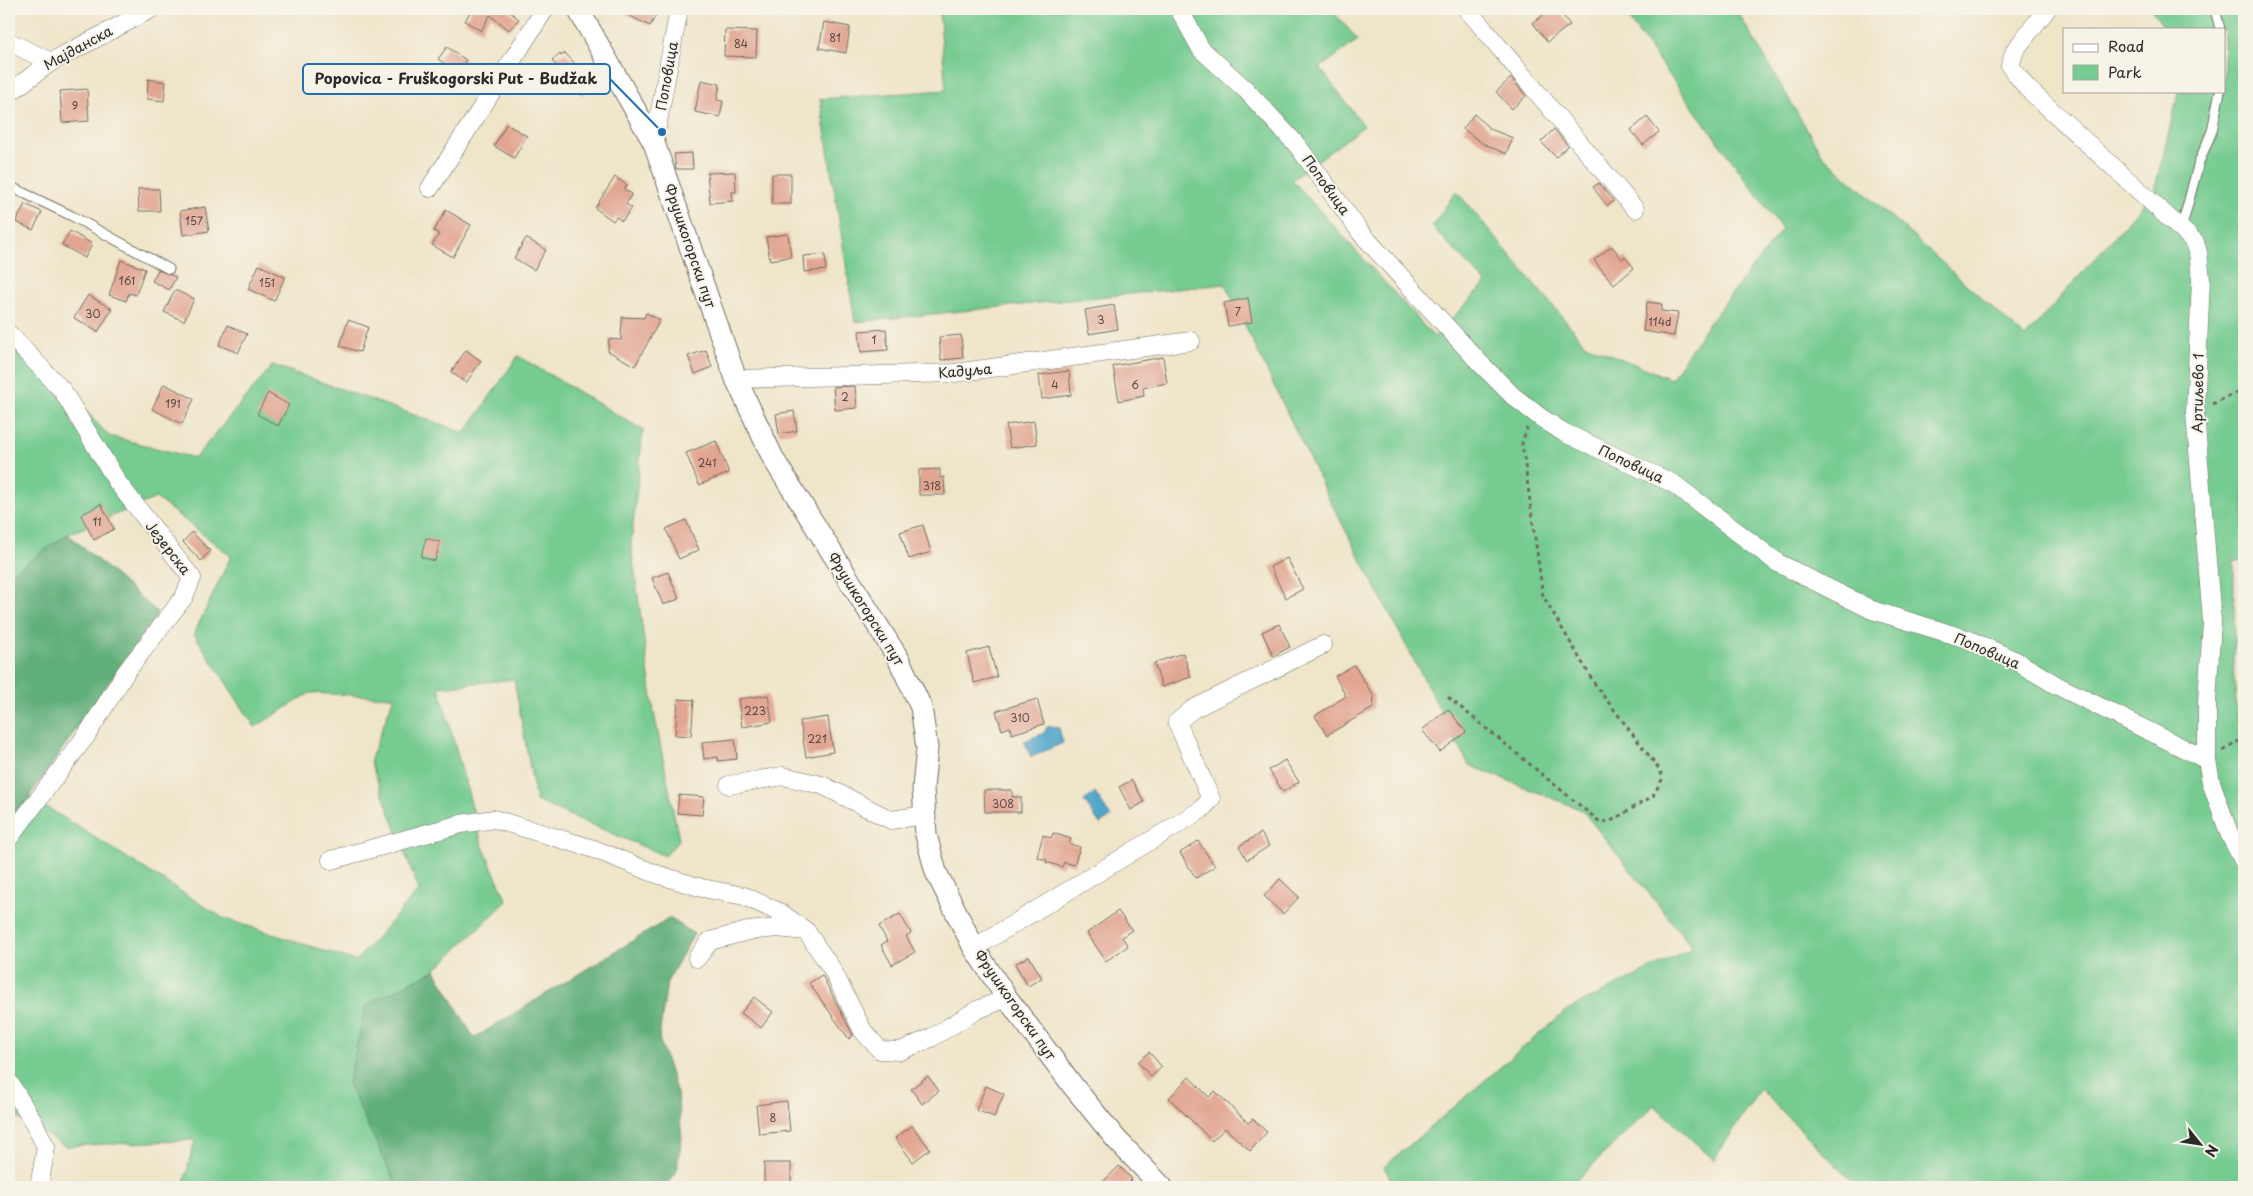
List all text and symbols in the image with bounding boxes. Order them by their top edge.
street label: Мајданска [39,20,116,75]
legend [2063,28,2226,92]
house number: 81 [829,29,841,46]
text: Road [2108,34,2144,57]
house number: 84 [734,35,748,52]
street label: Поповица [650,40,683,112]
text: Park [2108,60,2142,83]
callout: Popovica - Fruškogorski Put - Budžak [303,64,610,94]
text: Popovica - Fruškogorski Put - Budžak [315,66,598,89]
house number: 9 [72,97,78,114]
street label: Поповица [1297,150,1356,219]
street label: Фрушкогорски пут [659,181,722,311]
house number: 157 [185,212,203,229]
house number: 161 [119,272,135,289]
house number: 151 [259,274,275,291]
house number: 7 [1235,303,1241,320]
house number: 30 [85,305,101,322]
house number: 3 [1097,311,1105,328]
house number: 114d [1649,313,1671,330]
house number: 1 [872,331,877,348]
street label: Артиљево 1 [2186,353,2209,433]
street label: Кадуља [937,358,993,383]
house number: 4 [1051,376,1059,393]
house number: 6 [1131,376,1139,393]
house number: 2 [841,388,849,405]
house number: 191 [165,395,181,412]
street label: Поповица [1595,439,1667,488]
house number: 241 [697,454,717,471]
house number: 318 [923,477,941,494]
house number: 11 [92,513,102,530]
street label: Језерска [141,516,196,579]
street label: Фрушкогорски пут [823,548,910,670]
street label: Поповица [1951,627,2024,674]
house number: 223 [744,702,766,719]
house number: 310 [1010,709,1030,726]
house number: 221 [807,730,827,747]
house number: 308 [992,795,1014,812]
street label: Фрушкогорски пут [969,945,1062,1064]
house number: 8 [770,1109,777,1126]
north arrow [2176,1118,2226,1168]
text: N [2200,1141,2224,1161]

